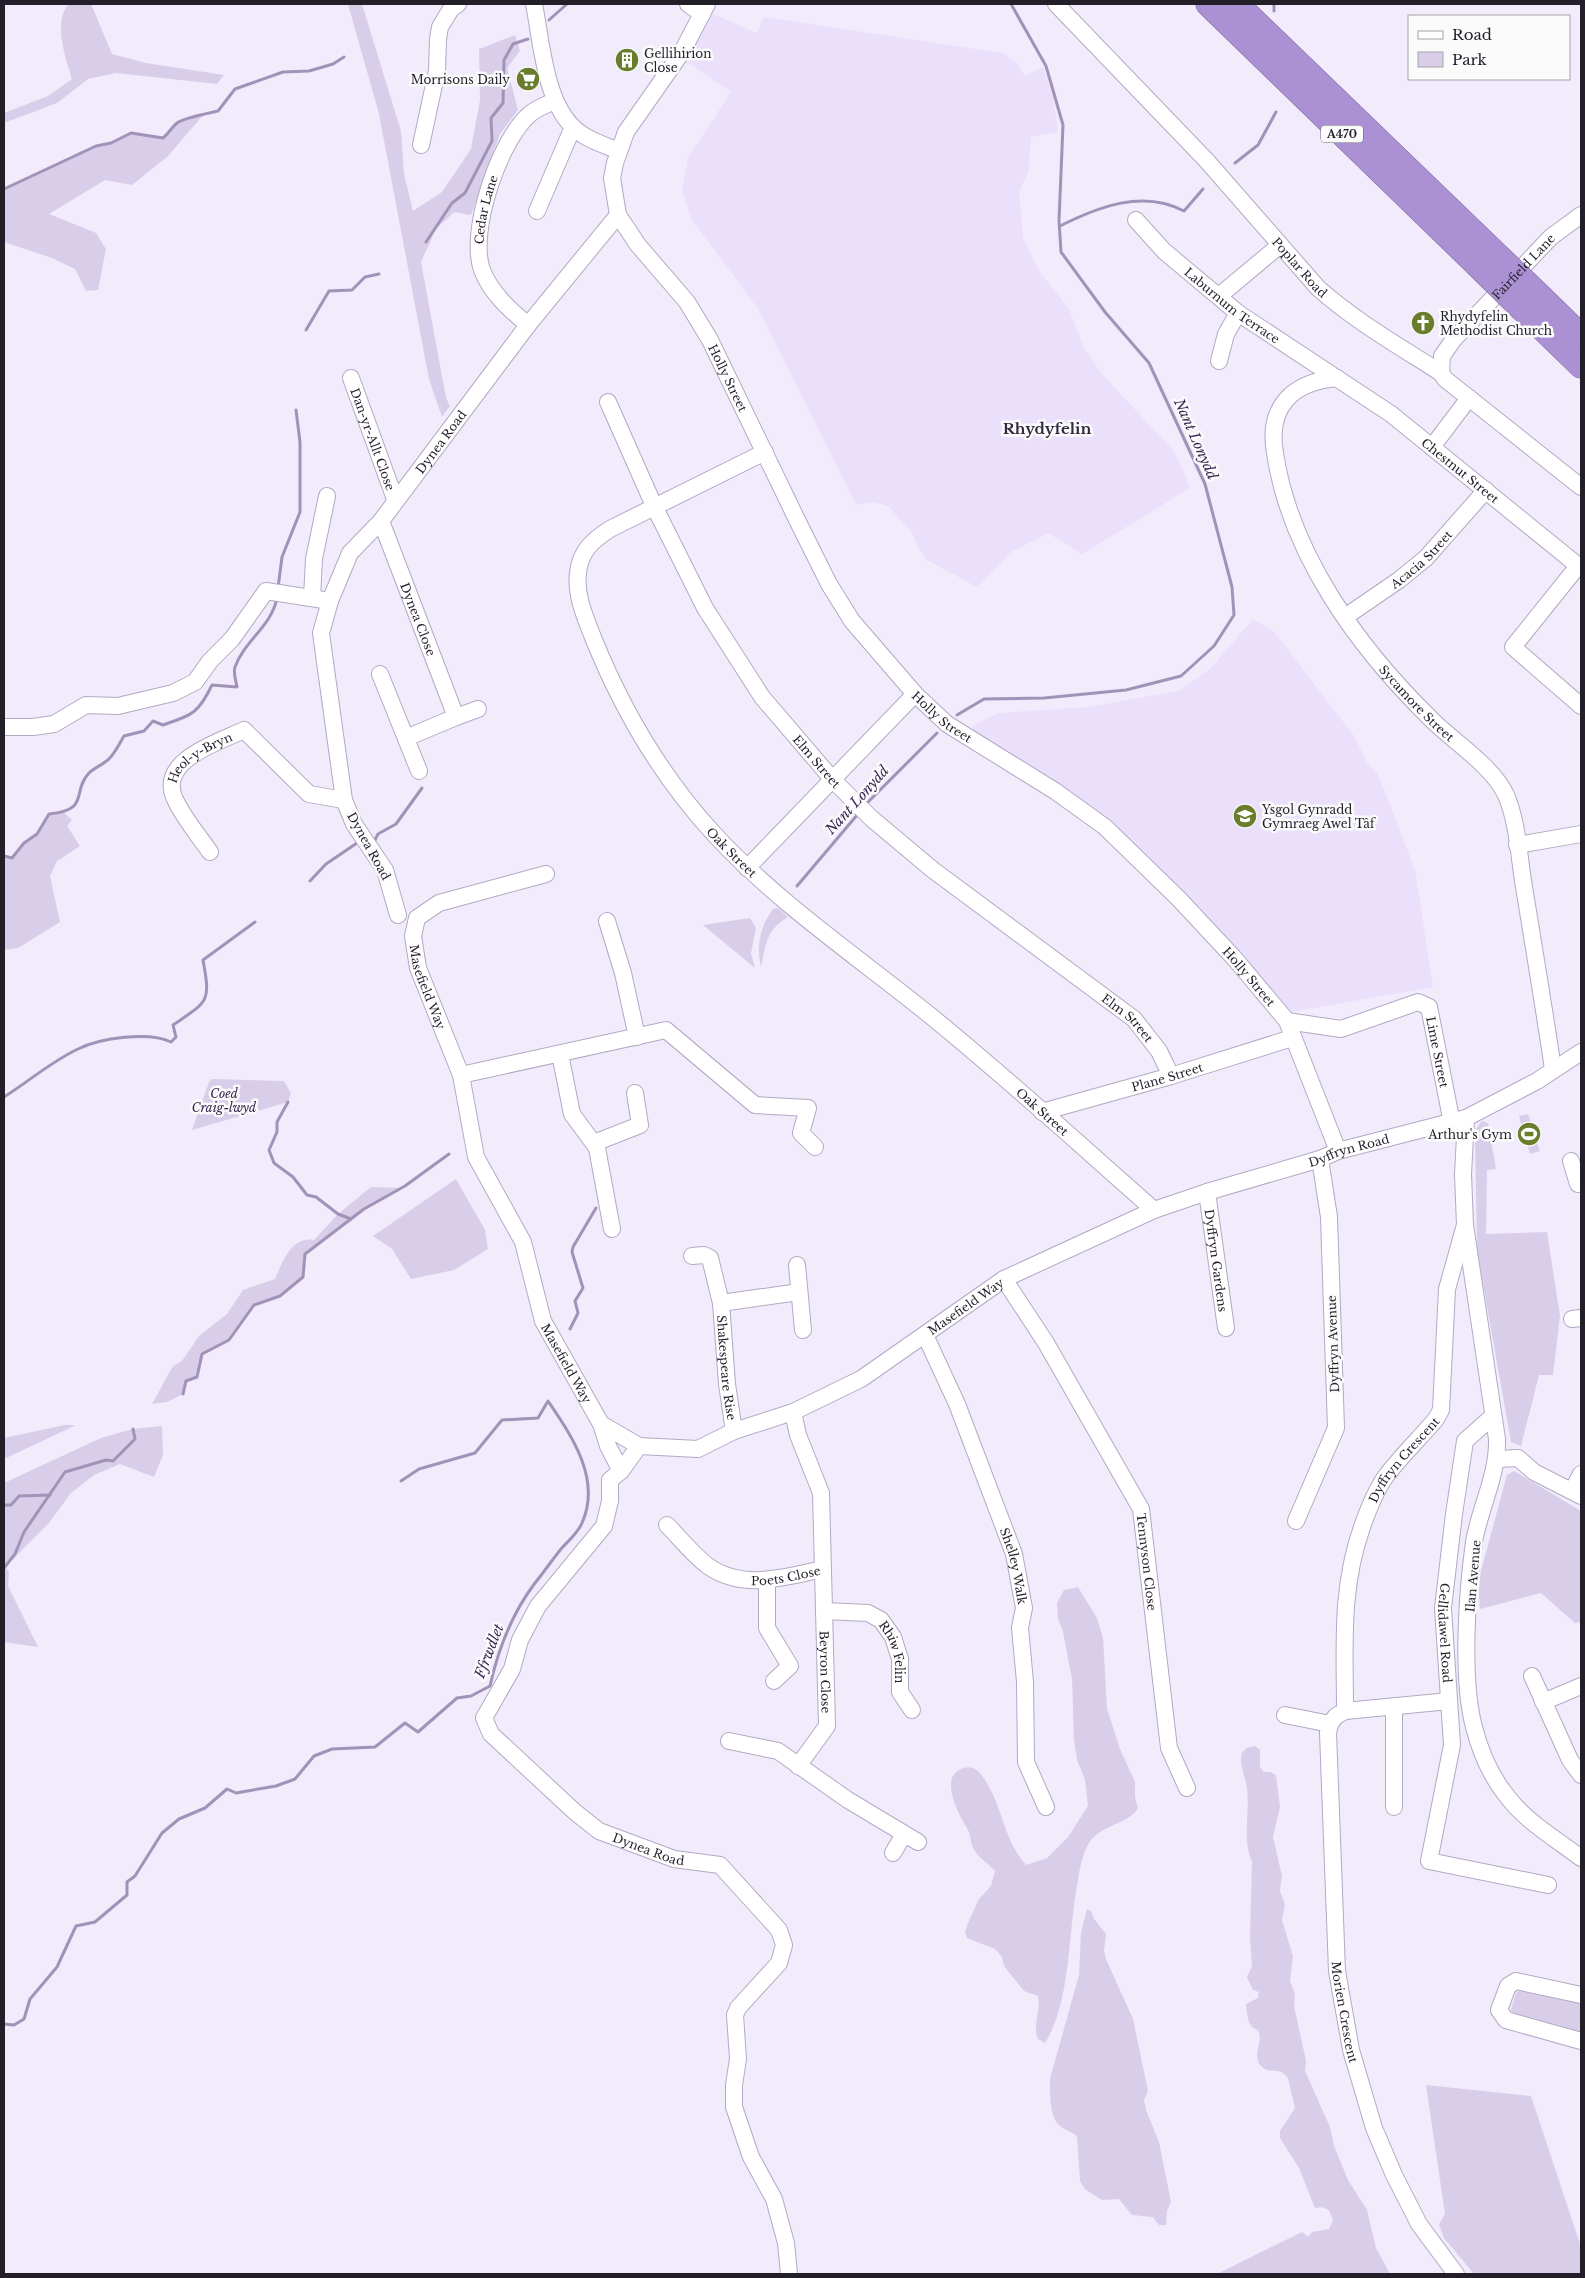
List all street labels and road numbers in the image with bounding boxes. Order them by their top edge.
road number: A470 [1321,126,1363,142]
street label: Cedar Lane [471,173,501,245]
street label: Fairfield Lane [1488,230,1558,302]
street label: Poplar Road [1269,234,1331,300]
street label: Laburnum Terrace [1182,264,1283,346]
street label: Holly Street [706,341,751,414]
street label: Dan-yr-Allt Close [348,386,399,493]
street label: Dynea Road [412,407,469,476]
street label: Chestnut Street [1419,434,1502,506]
street label: Acacia Street [1387,526,1455,592]
street label: Dynea Close [398,580,439,658]
street label: Sycamore Street [1376,662,1458,744]
street label: Holly Street [909,688,975,745]
street label: Heol-y-Bryn [164,729,234,785]
street label: Elm Street [790,732,844,791]
street label: Dynea Road [344,809,394,883]
street label: Oak Street [704,824,760,880]
street label: Masefield Way [407,943,449,1032]
street label: Holly Street [1220,944,1279,1010]
street label: Elm Street [1099,990,1157,1045]
street label: Lime Street [1424,1015,1452,1089]
street label: Plane Street [1130,1059,1205,1094]
street label: Oak Street [1013,1084,1072,1139]
street label: Dyffryn Road [1306,1131,1391,1170]
street label: Dyffryn Gardens [1202,1208,1231,1313]
street label: Masefield Way [925,1274,1006,1338]
street label: Dyffryn Avenue [1324,1295,1342,1393]
street label: Shakespeare Rise [714,1315,740,1421]
street label: Masefield Way [538,1321,595,1406]
street label: Dyffryn Crescent [1365,1413,1442,1505]
street label: Tennyson Close [1134,1512,1160,1611]
street label: Shelley Walk [997,1525,1031,1606]
street label: Ilan Avenue [1462,1539,1484,1613]
street label: Poets Close [751,1562,822,1588]
street label: Gellidawel Road [1436,1582,1455,1683]
street label: Rhiw Felin [876,1618,908,1683]
street label: Beyron Close [817,1631,834,1714]
street label: Dynea Road [611,1829,685,1868]
street label: Morien Crescent [1329,1961,1362,2065]

